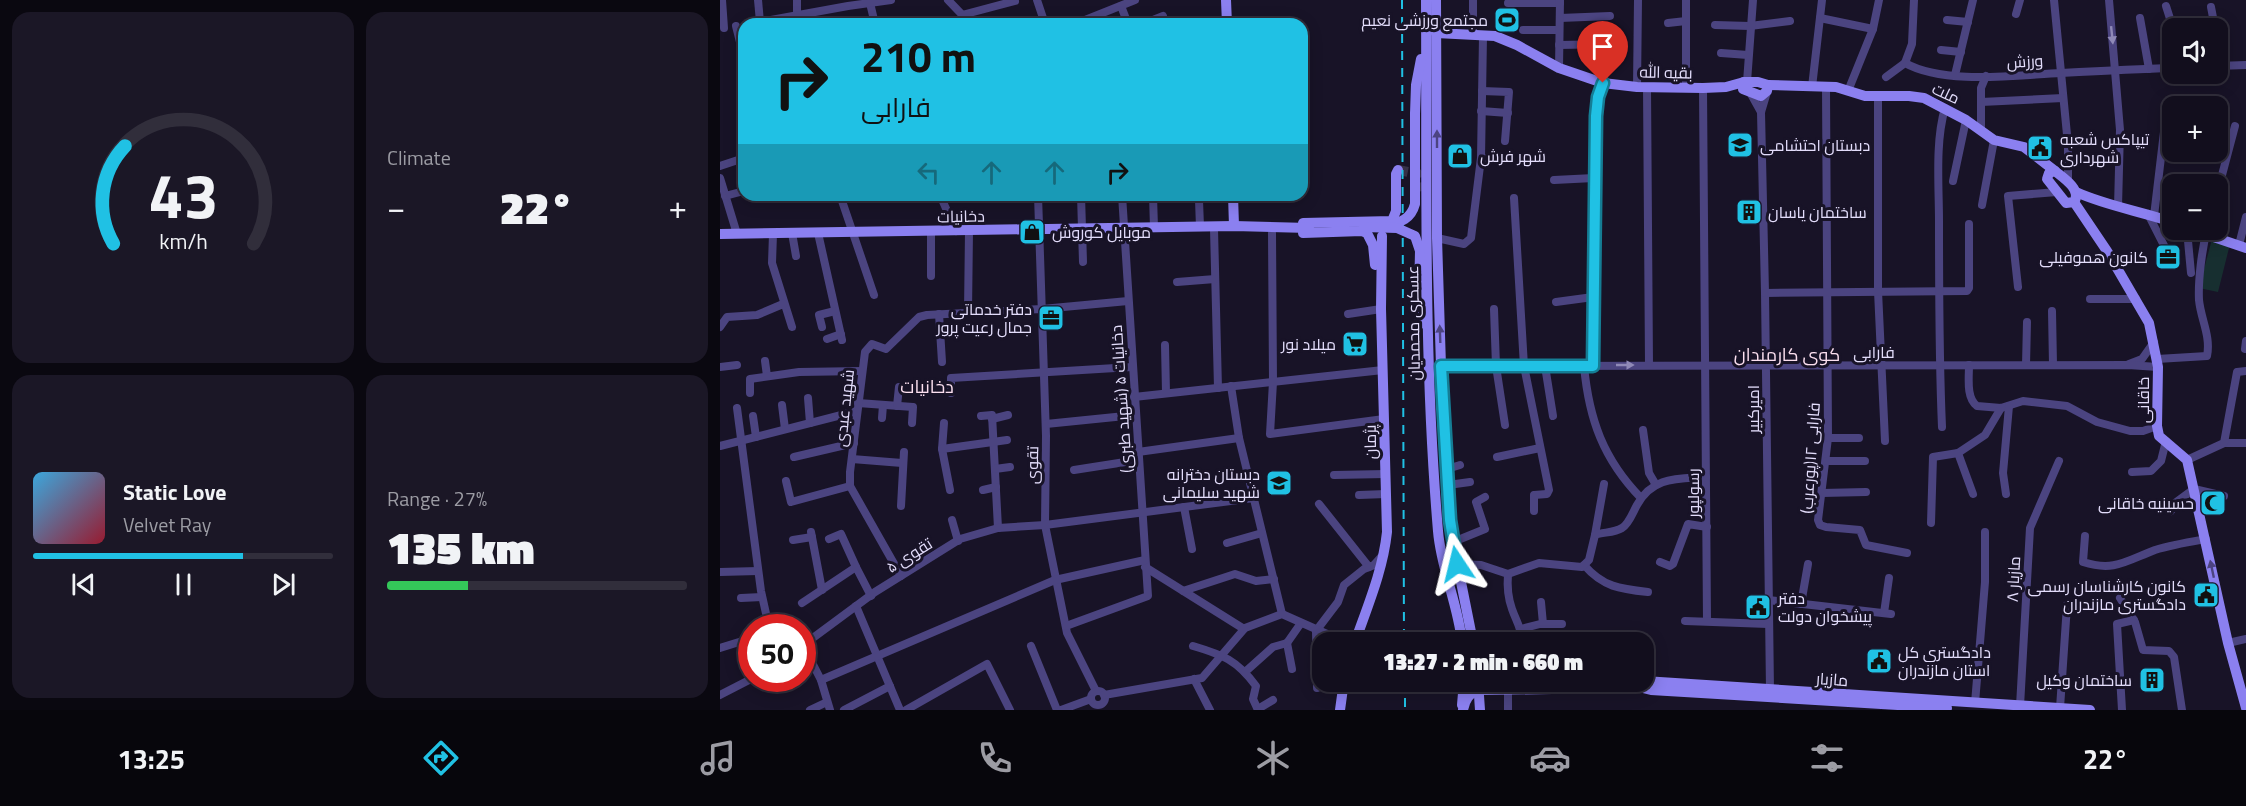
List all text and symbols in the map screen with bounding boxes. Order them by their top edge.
sports icon: مجتمع ورزشی نعیم [1492,5,1522,35]
place label: مجتمع ورزشی نعیم [1361,8,1488,32]
map controls [2162,18,2228,240]
button: sound [2162,18,2228,84]
pin [1577,21,1628,83]
text: 210 m [861,24,976,88]
one-way arrow [2107,26,2117,45]
icon: arrive [1586,30,1619,63]
icon: right [762,42,840,120]
street label: ورزش [2006,48,2044,74]
street label: بقیه الله [1639,60,1693,84]
street label: ملت [1928,76,1964,110]
text: فارابی [861,86,931,127]
button: + [2162,96,2228,162]
place label: تیپاکس شعبه شهرداری [2060,127,2150,169]
one-way arrow [1432,130,1442,149]
school or university icon: دبستان احتشامی [1725,130,1755,160]
place label: دبستان احتشامی [1760,133,1870,157]
public building icon: تیپاکس شعبه شهرداری [2025,133,2055,163]
shop icon: شهر فرش [1445,141,1475,171]
text: Climate [387,142,451,173]
place label: شهر فرش [1480,144,1546,168]
text: 43 [148,147,218,242]
icon: left [912,156,945,189]
icon: ahead [975,156,1008,189]
icon: ahead [1038,156,1071,189]
icon: right [1101,156,1134,189]
text: 22° [500,173,574,241]
button: − [2162,174,2228,240]
text: − [387,182,405,232]
text: + [669,182,687,232]
building icon: ساختمان یاسان [1734,197,1764,227]
place label: ساختمان یاسان [1768,200,1867,224]
street label: دخانیات [937,204,985,228]
shop icon: موبایل کوروش [1017,217,1047,247]
place label: موبایل کوروش [1052,220,1151,244]
text: km/h [159,226,207,258]
office icon: کانون هموفیلی [2153,242,2183,272]
place label: کانون هموفیلی [2039,245,2148,269]
street label: عسکری محمدیان [1400,265,1426,381]
place label: دفتر خدماتی جمال رعیت پرور [935,297,1032,339]
office icon: دفتر خدماتی جمال رعیت پرور [1036,303,1066,333]
street label: دخانیات ۵ (شهید طبری) [1104,324,1138,474]
one-way arrow [1435,325,1445,344]
supermarket icon: میلاد نور [1340,329,1370,359]
place label: میلاد نور [1280,332,1336,356]
street label: فارابی [1853,340,1895,364]
district label: کوی کارمندان [1734,341,1840,368]
one-way arrow [1616,361,1635,370]
street label: شهید عبدی [828,368,860,448]
district label: دخانیات [900,373,954,400]
street label: خاقانی [2131,377,2155,423]
street label: امیرکبیر [1741,385,1765,434]
street label: فارابی ۱۲(پورعرب) [1794,402,1826,514]
street label: پژمان [1358,424,1382,460]
street label: تقوی [1020,445,1044,484]
place label: دبستان دخترانه شهید سلیمانی [1163,462,1260,504]
school or university icon: دبستان دخترانه شهید سلیمانی [1264,468,1294,498]
street label: رسولپور [1681,468,1705,519]
text: Static Love [123,475,226,509]
text: Range · 27% [387,483,487,514]
mosque icon: حسینیه خاقانی [2198,488,2228,518]
place label: حسینیه خاقانی [2098,491,2194,515]
text: Velvet Ray [123,509,212,540]
text: 135 km [387,513,535,581]
street label: تقوی ۵ [881,531,937,579]
position arrow [1425,532,1489,596]
street label: مازیار ٨ [2000,555,2026,603]
one-way arrow [2207,560,2216,579]
icon: previous [67,568,100,601]
icon: pause [167,568,200,601]
icon: next [267,568,300,601]
place label: کانون کارشناسان رسمی دادگستری مازندران [2027,574,2186,616]
public building icon: کانون کارشناسان رسمی دادگستری مازندران [2191,580,2221,610]
place label: دفتر پیشخوان دولت [1777,586,1873,628]
public building icon: دفتر پیشخوان دولت [1743,592,1773,622]
speed limit sign: 50 [738,614,816,692]
place label: دادگستری کل استان مازندران [1898,640,1991,682]
text: 13:27 · 2 min · 660 m [1383,645,1583,679]
public building icon: دادگستری کل استان مازندران [1864,646,1894,676]
building icon: ساختمان وکیل [2137,665,2167,695]
street label: مازیار [1814,666,1849,692]
place label: ساختمان وکیل [2036,668,2132,692]
icon: directions [420,737,462,779]
icon: music [697,737,739,779]
icon: phone [974,737,1016,779]
icon: climate [1252,737,1294,779]
icon: car [1529,737,1571,779]
icon: filters [1806,737,1848,779]
text: 13:25 [118,738,185,779]
text: 22° [2083,738,2128,779]

